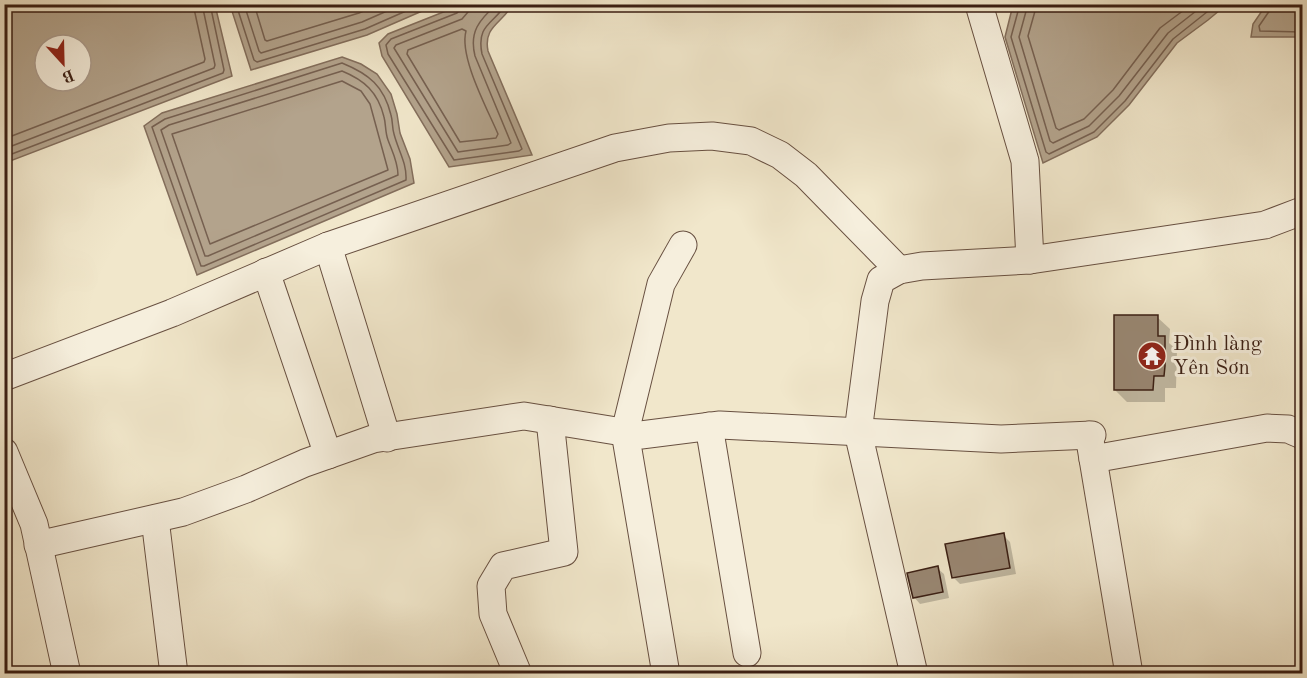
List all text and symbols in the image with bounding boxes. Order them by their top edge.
north arrow [33,33,93,93]
text: B [60,66,76,85]
place label: Đình làng Yên Sơn [1173,334,1263,379]
temple icon: Đình làng Yên Sơn [1136,340,1168,372]

